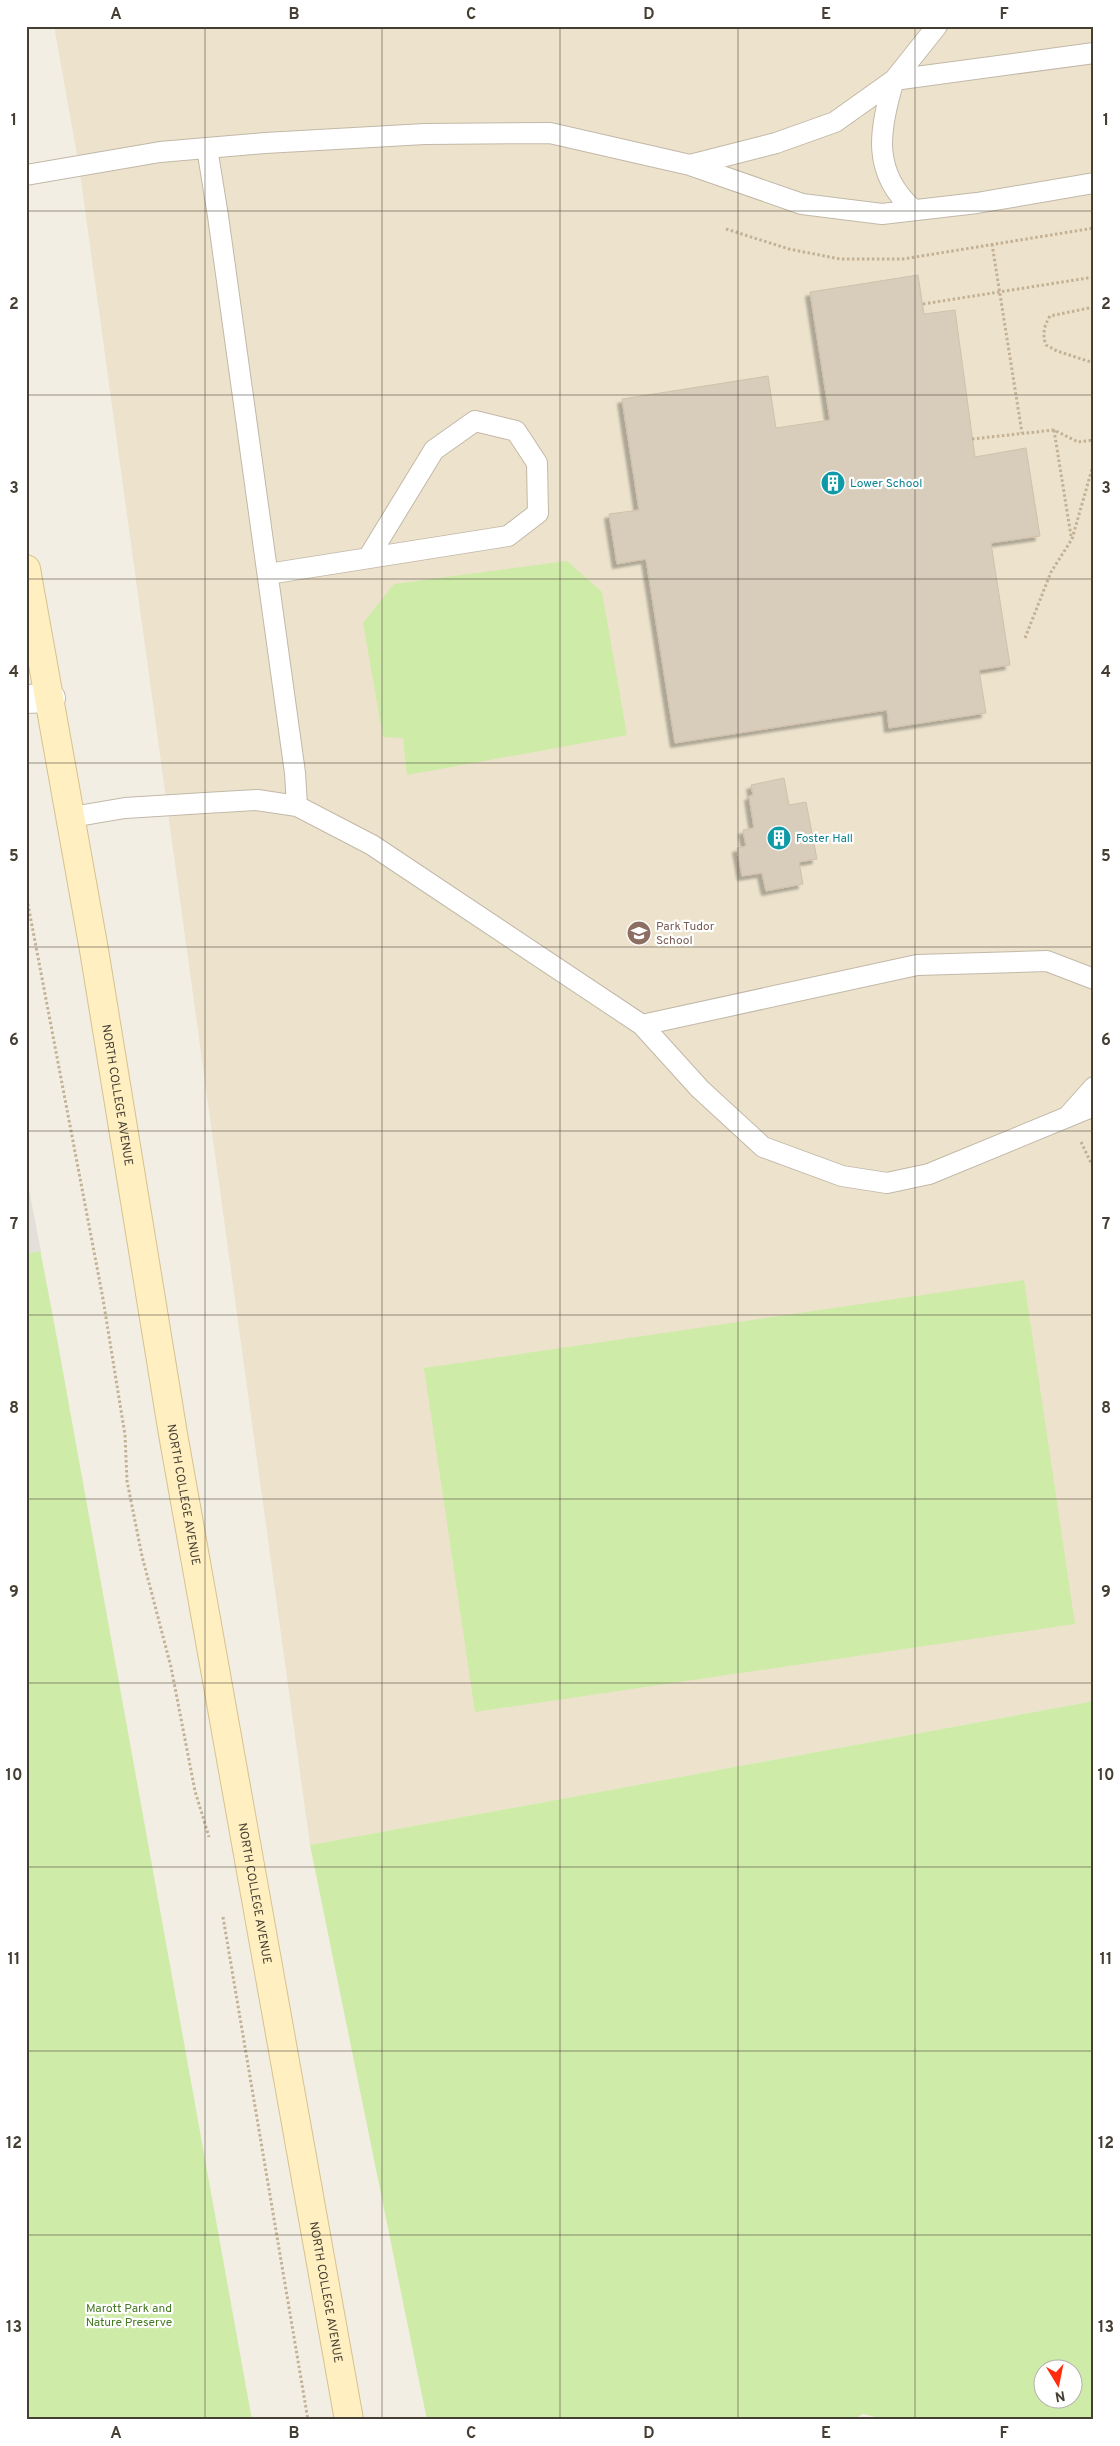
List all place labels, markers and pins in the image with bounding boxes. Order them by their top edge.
building icon: Lower School [820,470,846,496]
place label: Lower School [850,476,922,492]
building icon: Foster Hall [766,825,792,851]
place label: Foster Hall [796,831,853,847]
place label: Park Tudor School [656,919,715,949]
school or university icon: Park Tudor School [626,920,652,946]

